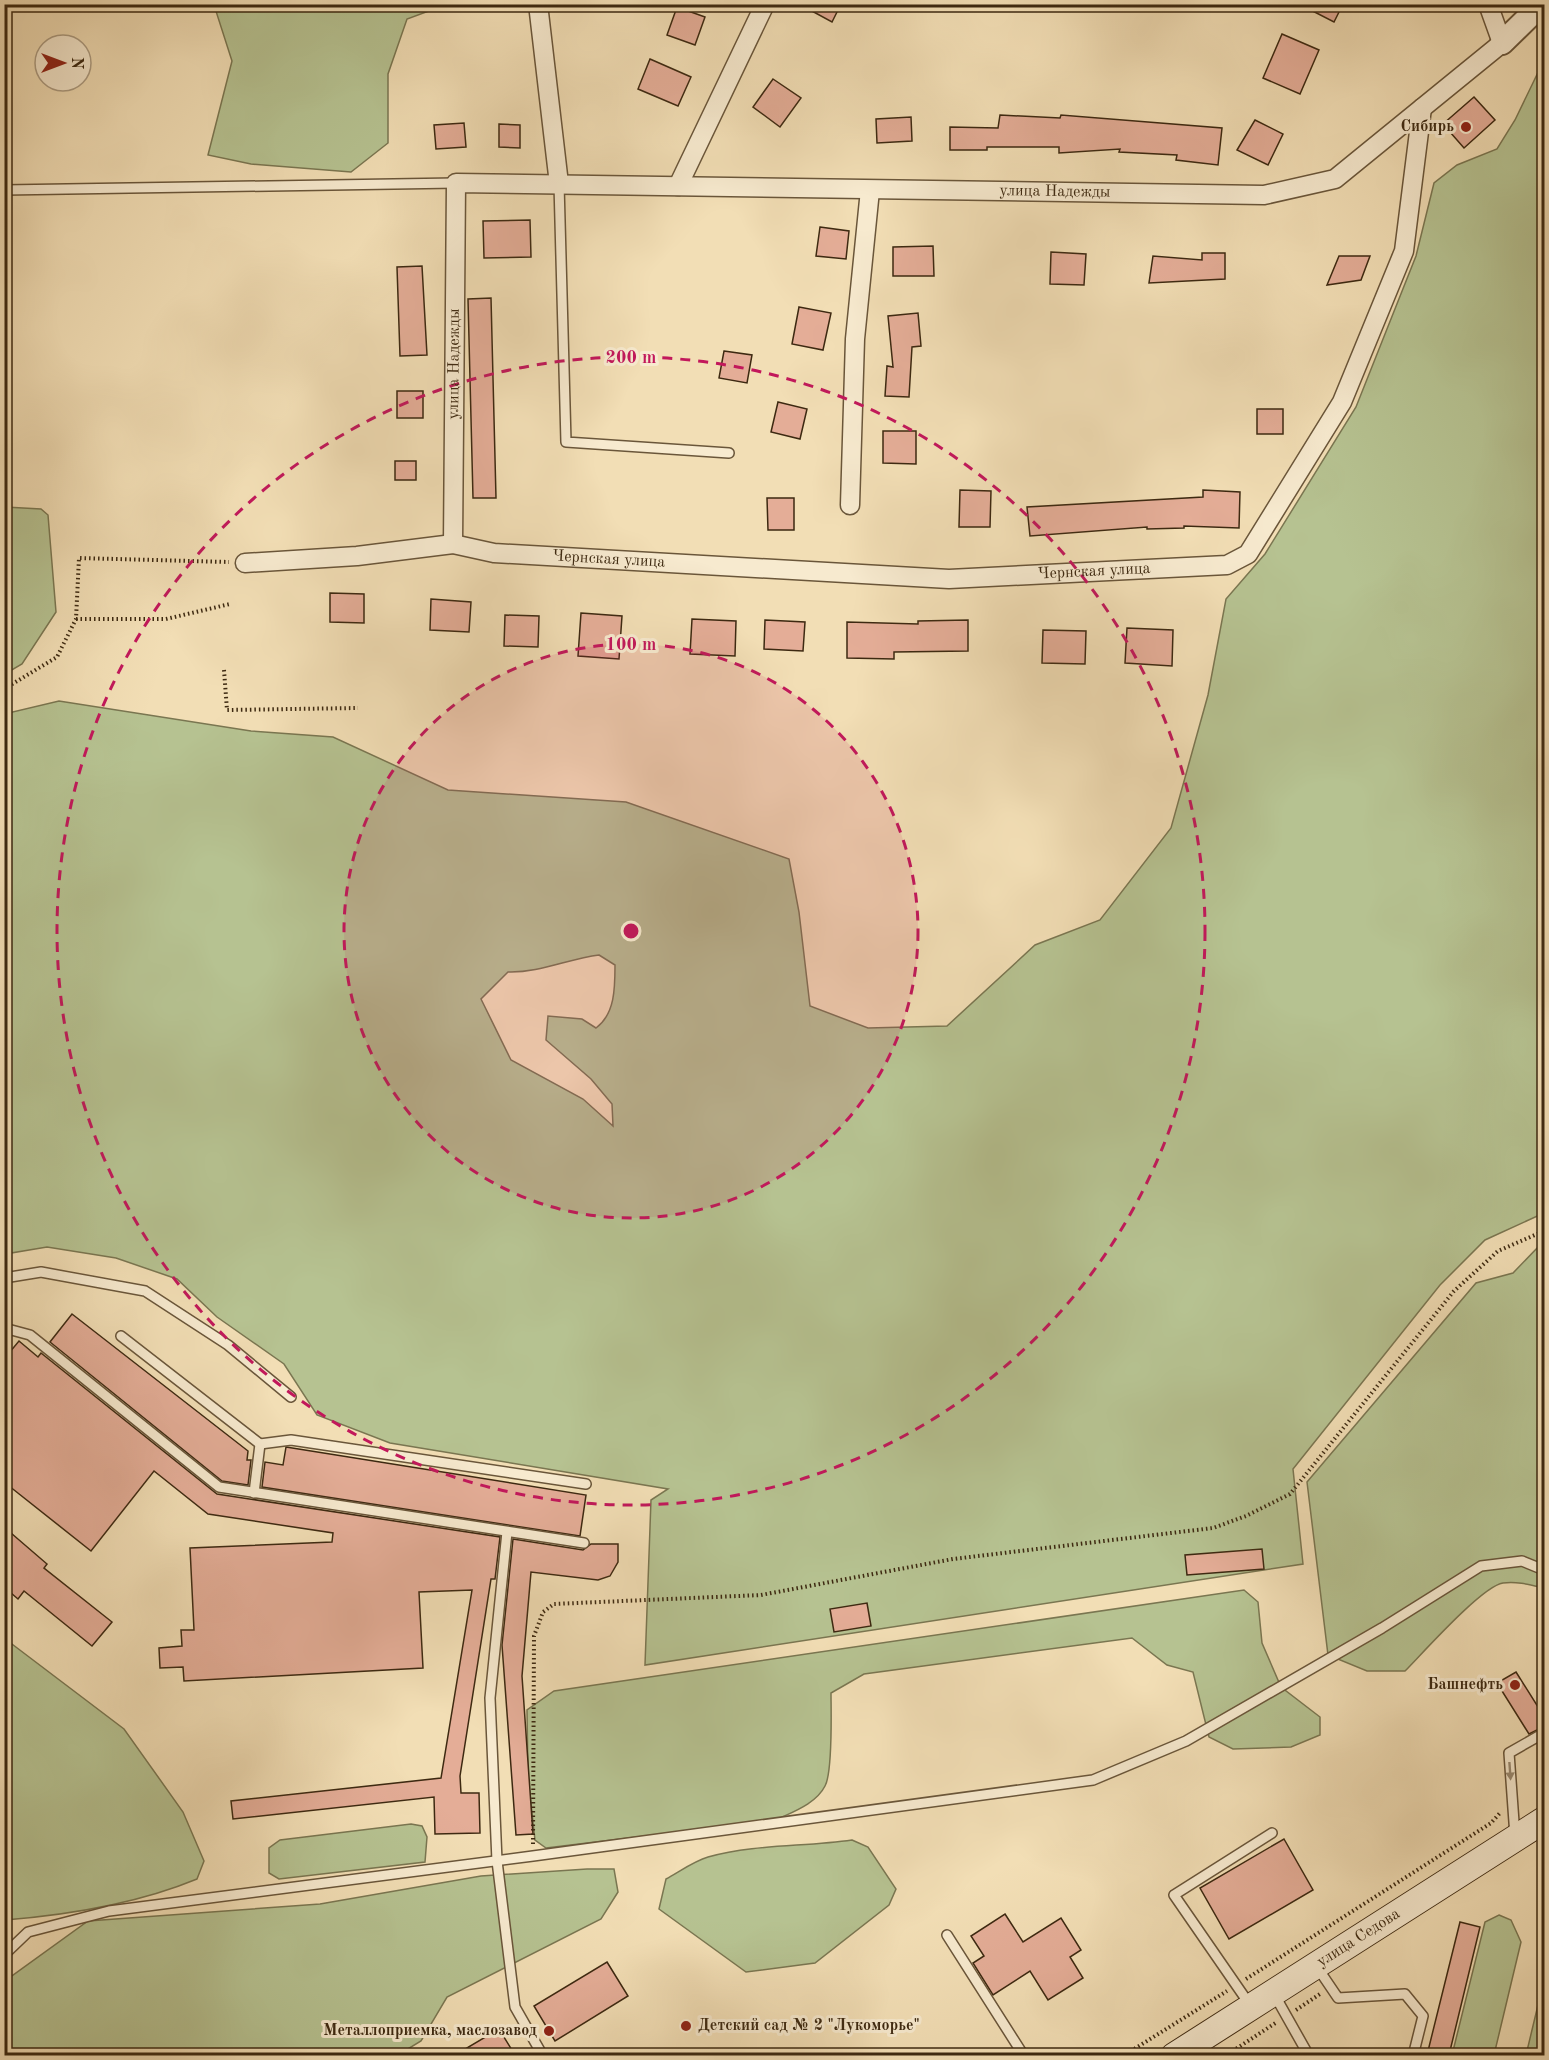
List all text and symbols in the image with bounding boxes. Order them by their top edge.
north arrow [33,33,93,93]
text: N [68,57,84,70]
place label: Сибирь [1401,119,1454,135]
marker: Сибирь [1459,120,1473,134]
street label: улица Надежды [999,183,1111,201]
street label: улица Надежды [446,308,463,420]
text: 200 m [606,349,656,367]
street label: Чернская улица [552,548,666,571]
street label: Чернская улица [1037,561,1151,583]
text: 100 m [606,636,656,654]
centre of rings [621,921,641,941]
place label: Башнефть [1427,1677,1503,1693]
marker: Башнефть [1508,1678,1522,1692]
one-way arrow [1505,1761,1515,1780]
street label: улица Седова [1314,1906,1403,1971]
place label: Детский сад № 2 "Лукоморье" [698,2018,920,2034]
marker: Детский сад № 2 "Лукоморье" [679,2019,693,2033]
place label: Металлоприемка, маслозавод [323,2023,537,2039]
marker: Металлоприемка, маслозавод [542,2024,556,2038]

